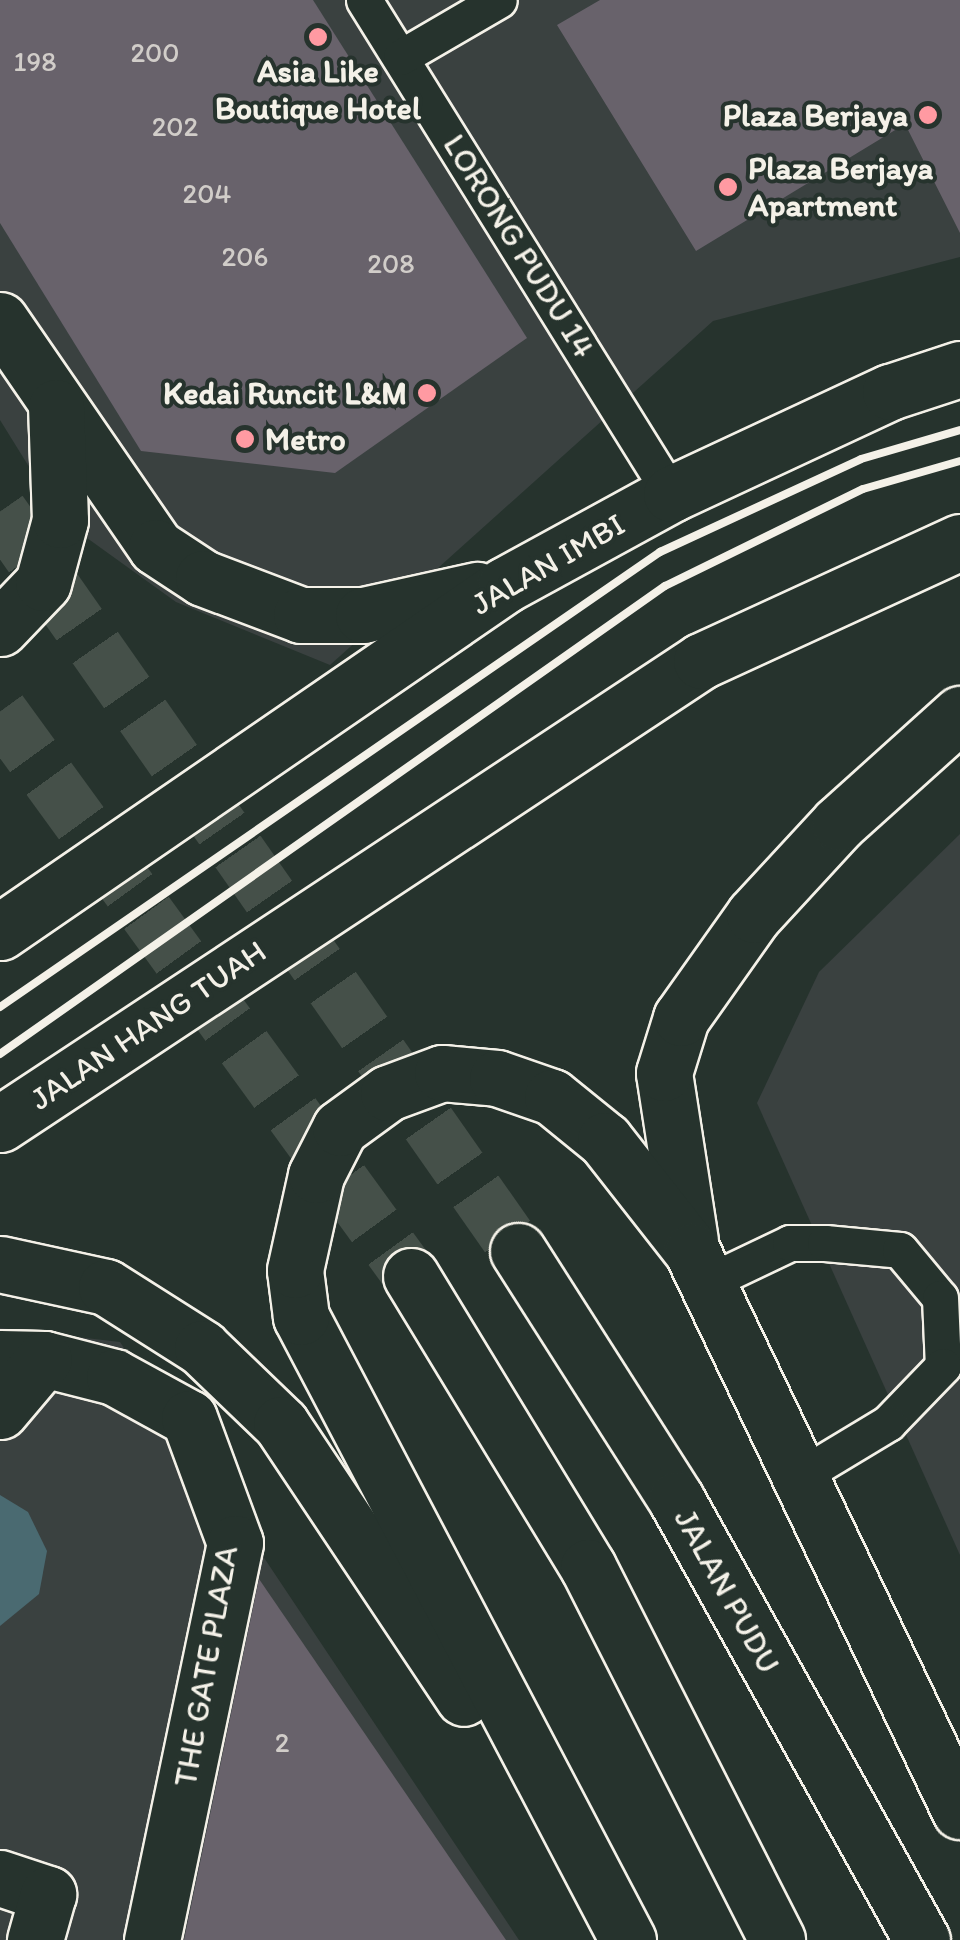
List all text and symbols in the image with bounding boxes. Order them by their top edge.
marker: Asia Like Boutique Hotel [307,26,329,48]
house number: 200 [130,35,180,69]
house number: 198 [14,44,56,78]
place label: Asia Like Boutique Hotel [215,53,421,128]
place label: Plaza Berjaya [722,96,908,134]
marker: Plaza Berjaya [917,104,939,126]
house number: 202 [152,109,198,143]
street label: LORONG PUDU 14 [435,128,603,364]
place label: Plaza Berjaya Apartment [748,150,934,225]
house number: 204 [183,176,231,210]
marker: Plaza Berjaya Apartment [717,176,739,198]
house number: 206 [222,239,268,273]
house number: 208 [367,246,415,280]
place label: Kedai Runcit L&M [163,374,407,412]
marker: Kedai Runcit L&M [416,382,438,404]
place label: Metro [265,420,346,458]
marker: Metro [234,428,256,450]
street label: JALAN IMBI [466,506,630,622]
street label: JALAN HANG TUAH [23,932,273,1118]
street label: JALAN PUDU [666,1502,788,1680]
street label: THE GATE PLAZA [166,1543,246,1789]
house number: 2 [275,1725,289,1759]

